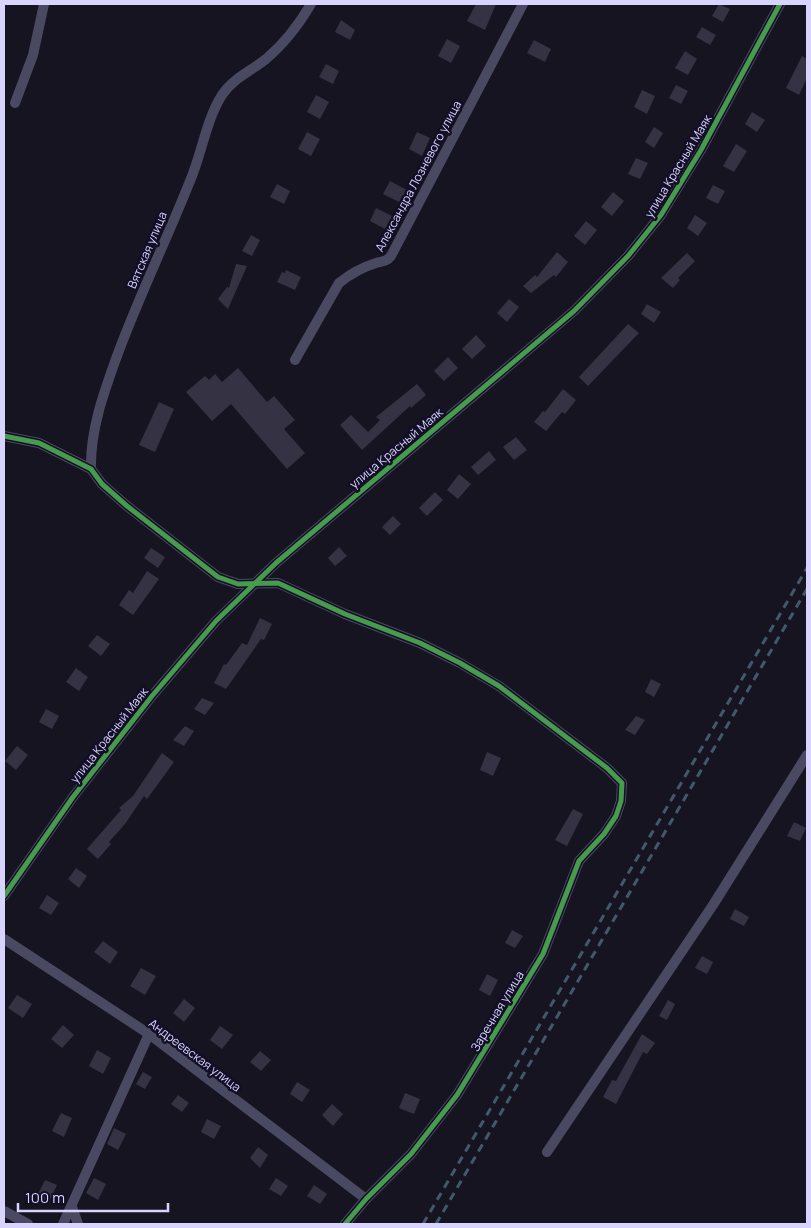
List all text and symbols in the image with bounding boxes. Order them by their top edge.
street label: Александра Лозневого улица [371,97,465,255]
street label: улица Красный Маяк [640,110,716,221]
street label: Вятская улица [123,209,171,291]
street label: улица Красный Маяк [346,403,447,492]
street label: улица Красный Маяк [66,683,153,787]
street label: Заречная улица [466,968,528,1054]
street label: Андреевская улица [145,1015,245,1095]
scale bar [18,1180,168,1212]
text: 100 m [25,1187,65,1208]

